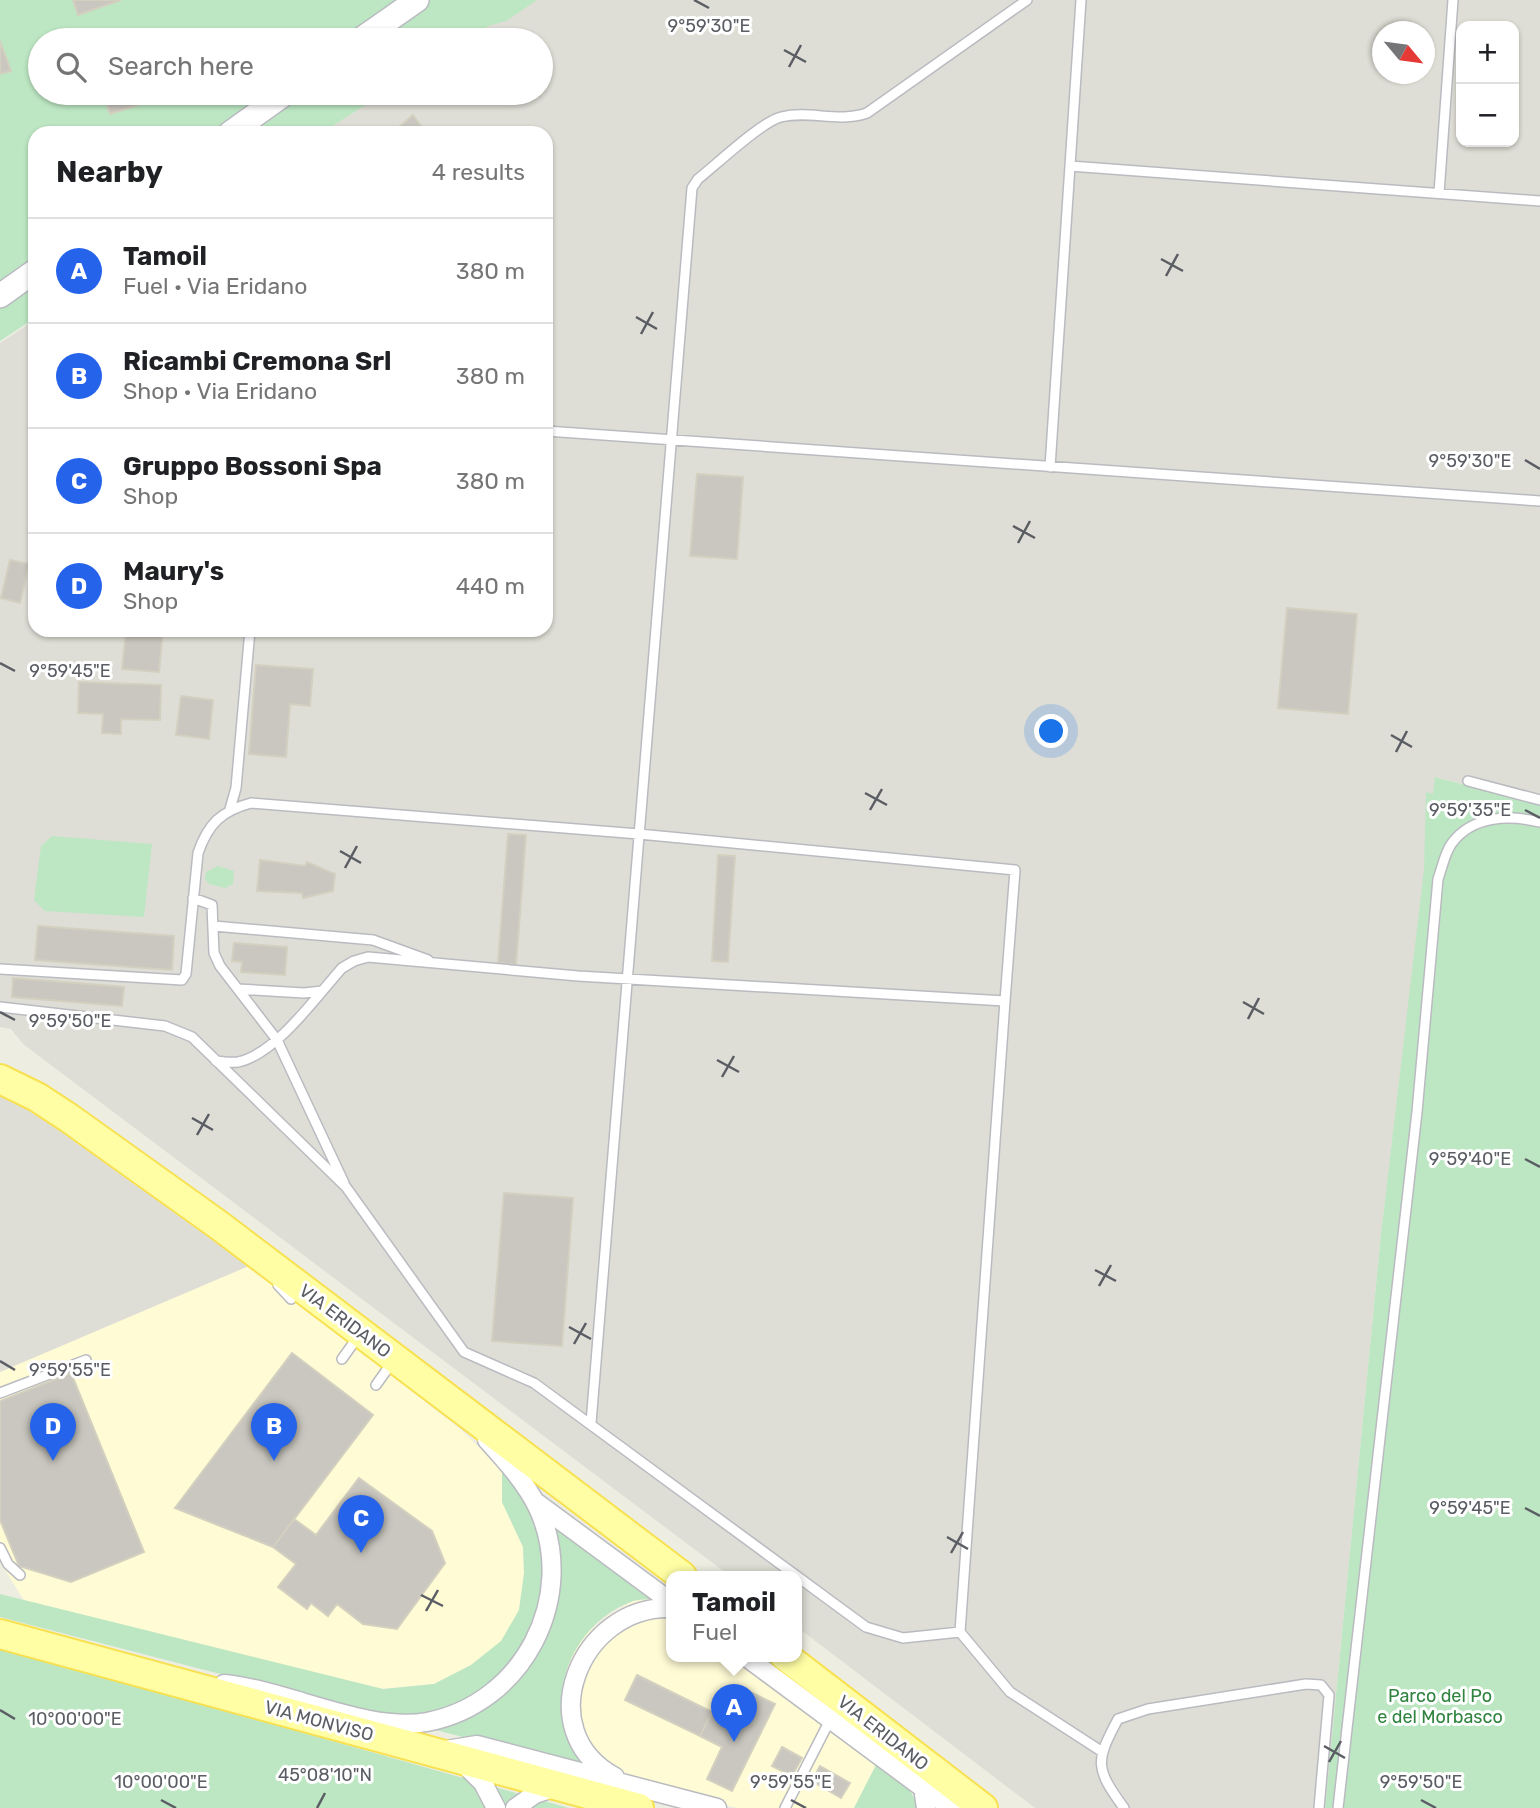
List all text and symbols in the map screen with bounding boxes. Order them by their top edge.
text: 9°59'30"E [668,15,750,37]
north arrow [1372,21,1435,84]
map controls [1456,21,1519,147]
button: + [1456,21,1519,84]
search box [28,28,553,105]
icon: search [52,48,90,86]
text: Search here [108,51,254,82]
button: − [1456,84,1519,147]
text: Nearby [56,154,163,190]
text: 4 results [432,158,525,186]
text: Tamoil [123,241,207,272]
text: A [71,257,87,285]
text: 380 m [456,257,525,285]
text: Fuel · Via Eridano [123,272,307,300]
text: Ricambi Cremona Srl [123,346,391,377]
text: B [71,362,87,390]
text: 380 m [456,362,525,390]
text: Shop · Via Eridano [123,377,317,405]
text: 9°59'30"E [1429,450,1511,472]
text: Gruppo Bossoni Spa [123,451,382,482]
text: C [71,467,87,495]
text: 380 m [456,467,525,495]
text: Shop [123,482,178,510]
text: Maury's [123,556,224,587]
text: D [71,572,87,600]
text: 440 m [456,572,525,600]
text: Shop [123,587,178,615]
text: 9°59'45"E [29,660,111,682]
your location [1034,714,1068,748]
text: 9°59'35"E [1429,799,1511,821]
text: 9°59'50"E [29,1010,111,1032]
text: 9°59'40"E [1429,1148,1511,1170]
street label: VIA ERIDANO [295,1279,395,1363]
text: 9°59'55"E [29,1359,111,1381]
pin: D [30,1403,76,1461]
pin: B [251,1403,297,1461]
pin: C [338,1495,384,1553]
text: 9°59'45"E [1429,1497,1511,1519]
popup [666,1571,802,1662]
text: Tamoil [692,1587,776,1618]
text: Fuel [692,1618,738,1646]
pin: A [711,1684,757,1742]
park label: Parco del Po e del Morbasco [1377,1685,1503,1728]
street label: VIA ERIDANO [833,1691,933,1775]
street label: VIA MONVISO [262,1696,376,1746]
text: 10°00'00"E [28,1708,122,1730]
text: 45°08'10"N [278,1764,372,1786]
text: 10°00'00"E [114,1771,208,1793]
text: 9°59'55"E [750,1771,832,1793]
text: 9°59'50"E [1380,1771,1462,1793]

